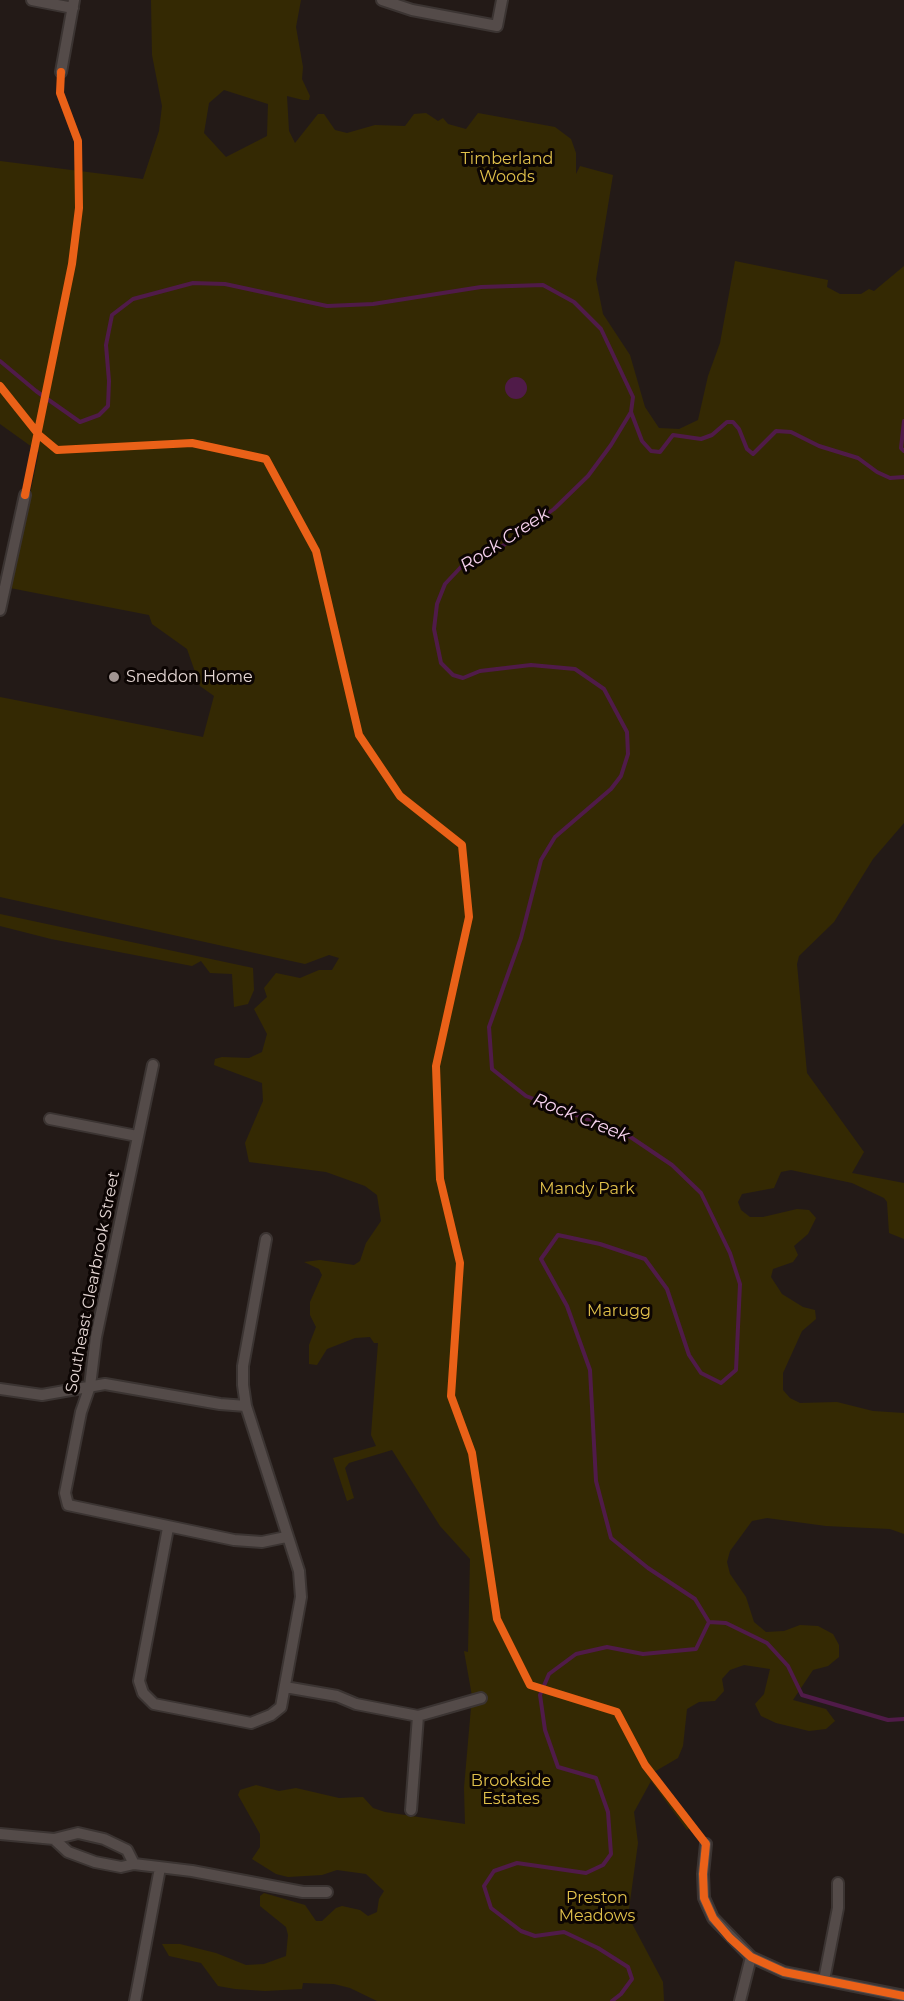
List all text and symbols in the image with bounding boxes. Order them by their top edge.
park label: Timberland Woods [461,149,553,187]
water label: Rock Creek [456,503,554,577]
place label: Sneddon Home [126,667,253,687]
marker: Sneddon Home [107,670,121,684]
water label: Rock Creek [530,1089,632,1147]
street label: Southeast Clearbrook Street [62,1170,124,1394]
park label: Mandy Park [539,1179,635,1199]
park label: Marugg [587,1301,651,1321]
park label: Brookside Estates [471,1771,551,1809]
park label: Preston Meadows [559,1888,635,1926]

